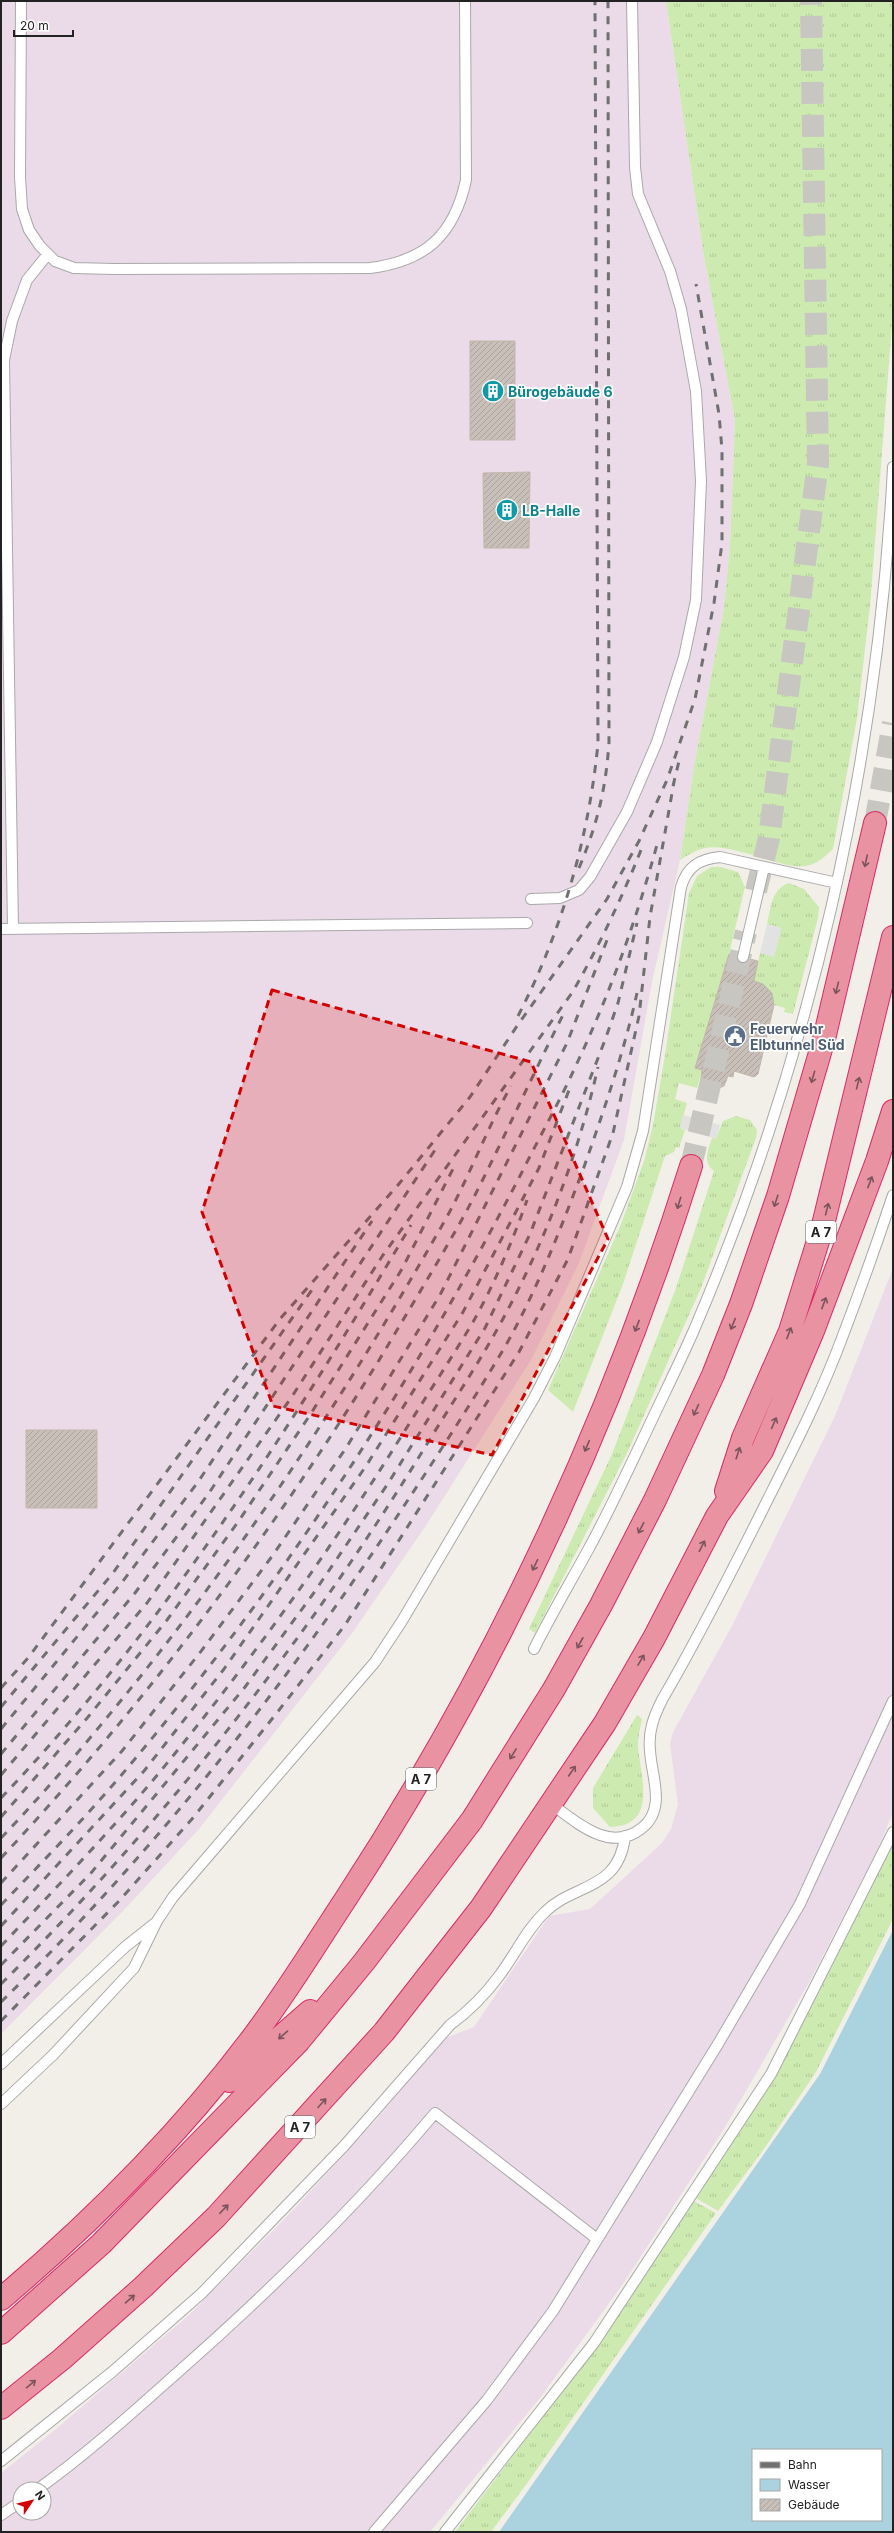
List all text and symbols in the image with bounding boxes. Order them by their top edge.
scale bar [14,12,73,38]
text: 20 m [20,18,49,33]
building icon: Bürogebäude 6 [480,378,506,404]
place label: Bürogebäude 6 [508,383,613,400]
building icon: LB-Halle [494,497,520,523]
place label: LB-Halle [522,502,580,519]
one-way arrow [862,855,870,868]
one-way arrow [832,981,840,994]
place label: Feuerwehr Elbtunnel Süd [750,1020,845,1053]
public building icon: Feuerwehr Elbtunnel Süd [722,1023,748,1049]
one-way arrow [809,1070,816,1083]
one-way arrow [855,1076,863,1089]
one-way arrow [866,1176,874,1188]
one-way arrow [772,1195,779,1208]
one-way arrow [675,1196,682,1209]
one-way arrow [824,1202,831,1215]
road number: A 7 [806,1221,836,1243]
one-way arrow [820,1298,828,1310]
one-way arrow [729,1317,737,1329]
one-way arrow [632,1319,640,1331]
one-way arrow [785,1327,793,1339]
one-way arrow [692,1404,699,1416]
one-way arrow [771,1418,778,1430]
one-way arrow [583,1440,591,1452]
one-way arrow [735,1447,743,1459]
one-way arrow [637,1521,644,1533]
one-way arrow [699,1540,706,1552]
one-way arrow [531,1559,538,1571]
one-way arrow [576,1637,584,1649]
one-way arrow [638,1654,646,1666]
one-way arrow [509,1748,517,1760]
one-way arrow [568,1765,576,1776]
road number: A 7 [406,1768,436,1790]
one-way arrow [278,2030,288,2039]
one-way arrow [317,2098,326,2109]
road number: A 7 [285,2116,315,2138]
one-way arrow [219,2204,228,2214]
one-way arrow [124,2294,135,2303]
one-way arrow [26,2379,37,2388]
legend [752,2449,882,2521]
text: Bahn [788,2457,817,2472]
text: Wasser [788,2477,831,2492]
north arrow [12,2481,52,2521]
text: N [32,2488,48,2503]
text: Gebäude [788,2497,840,2512]

